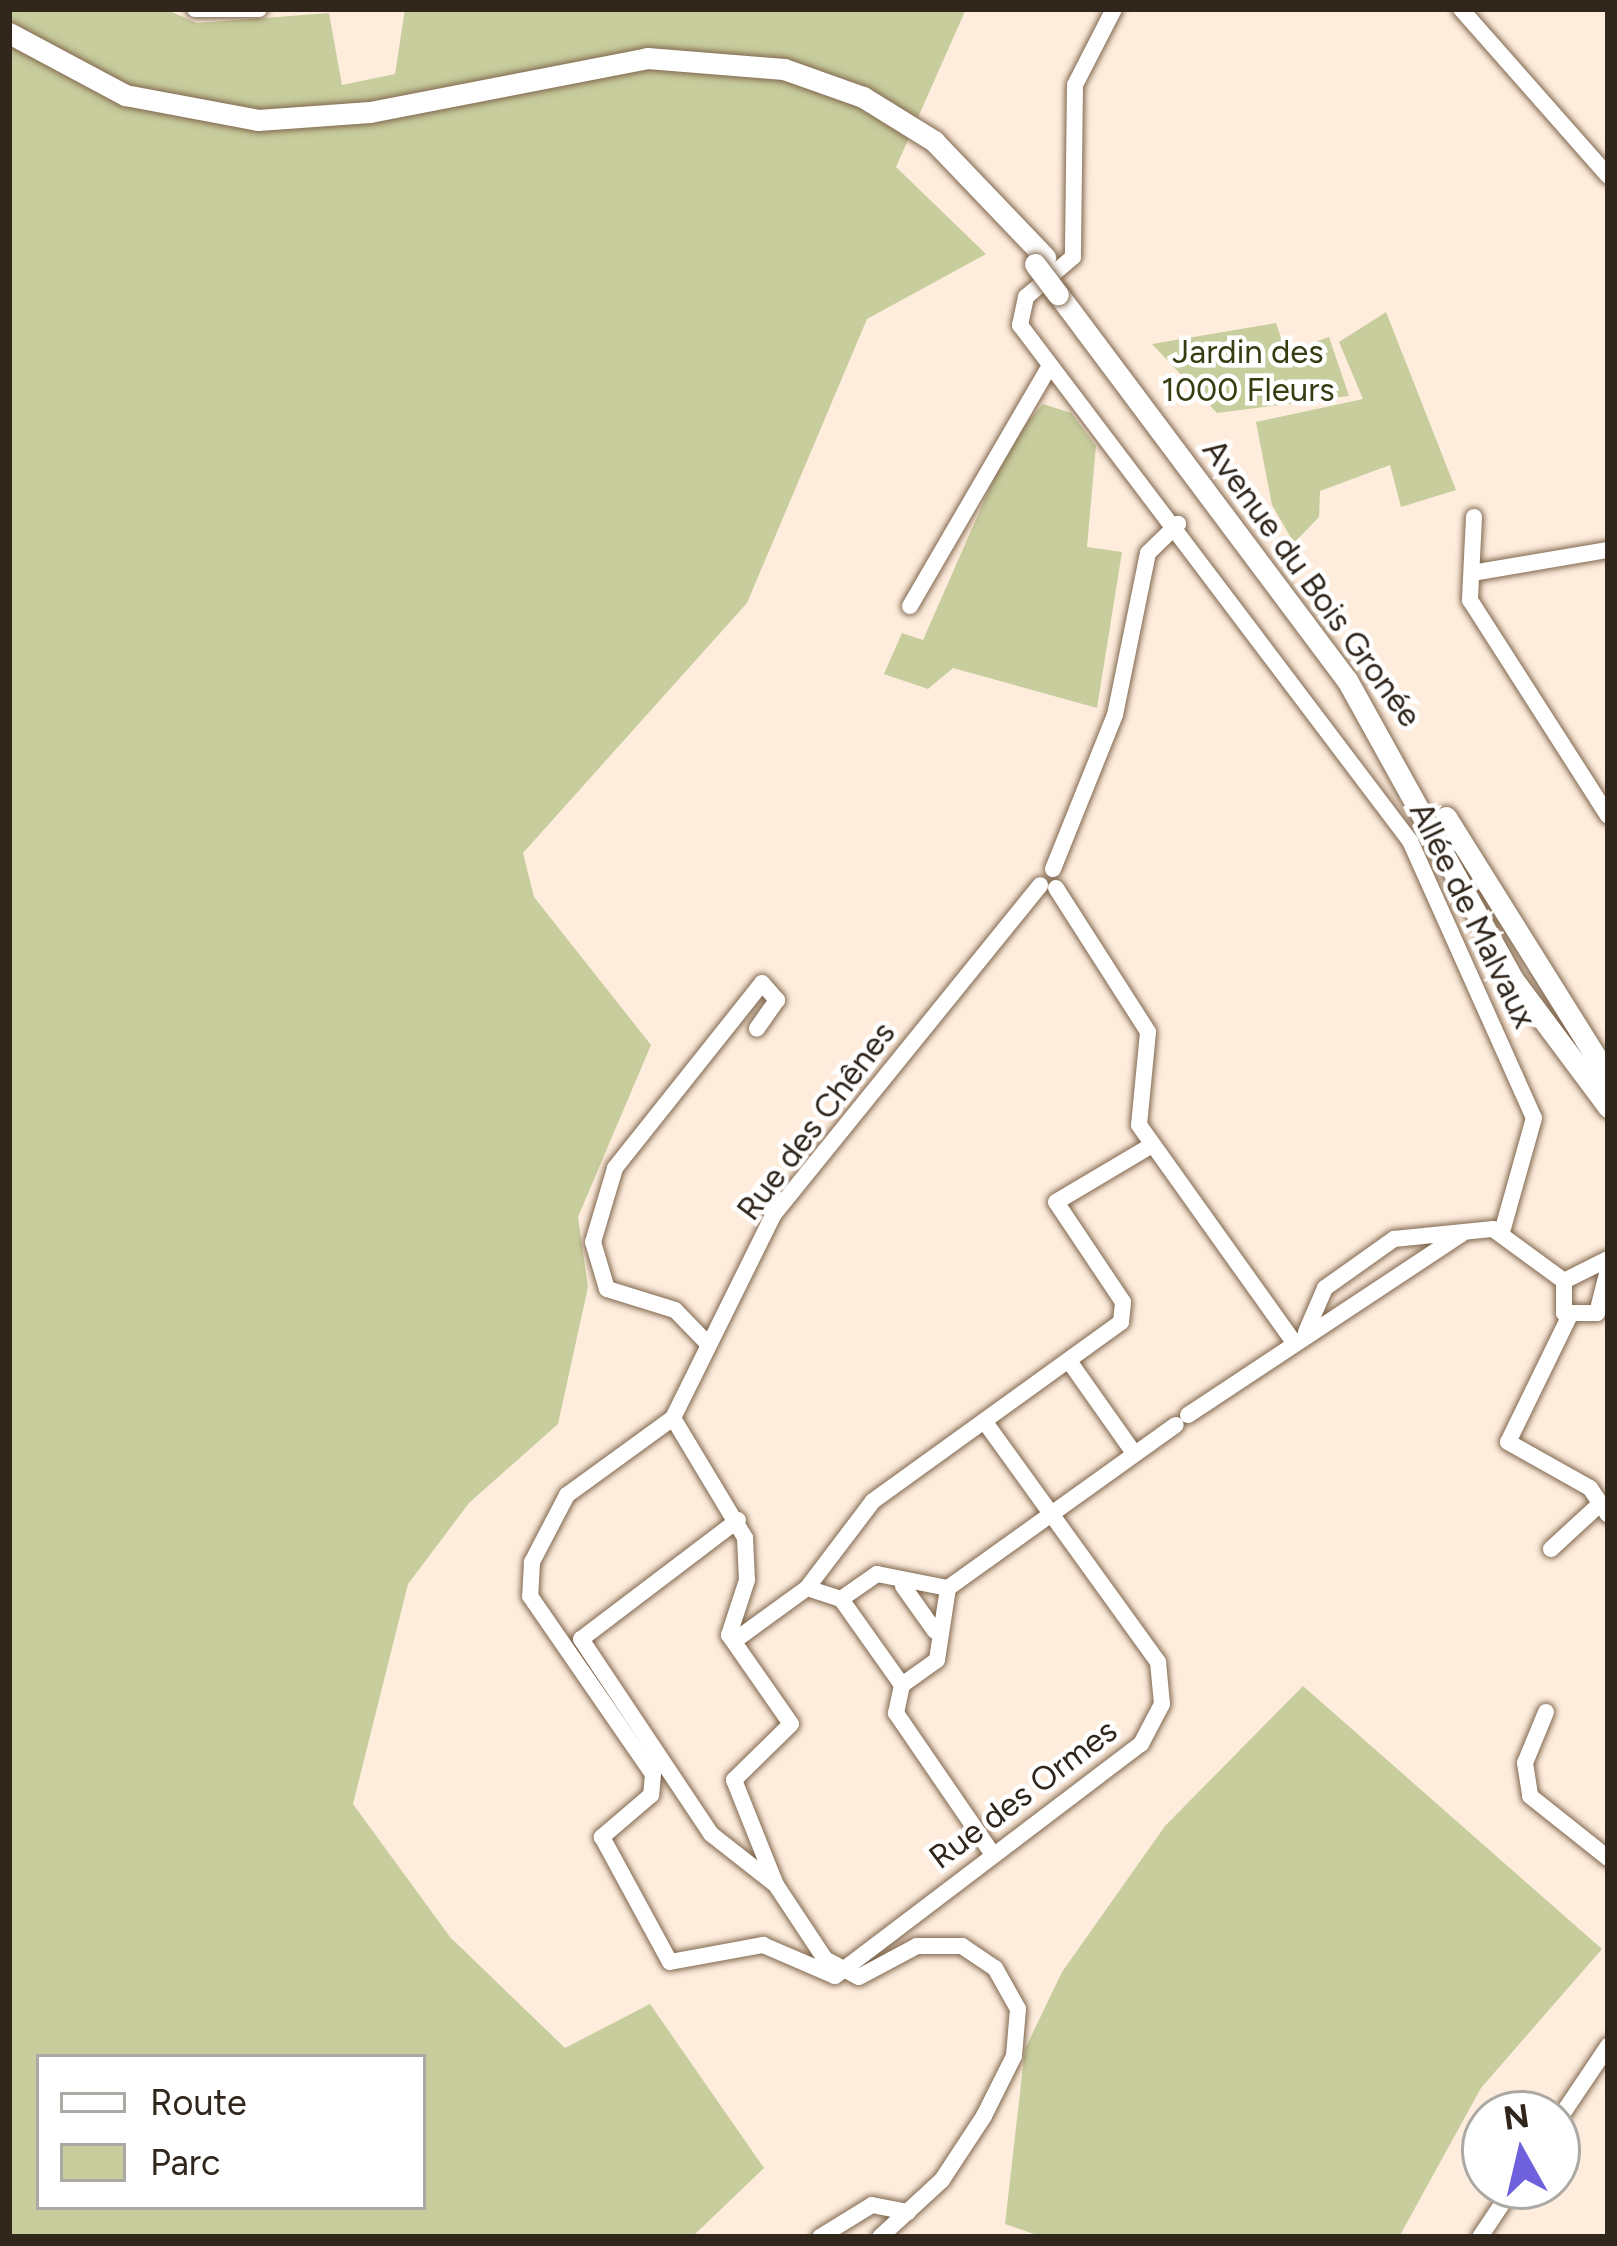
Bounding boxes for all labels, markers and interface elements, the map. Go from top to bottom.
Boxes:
park label: Jardin des 1000 Fleurs [1161,332,1335,410]
street label: Avenue du Bois Gronée [1194,431,1430,735]
street label: Allée de Malvaux [1401,796,1545,1034]
street label: Rue des Chênes [729,1014,903,1228]
street label: Rue des Ormes [921,1711,1125,1877]
legend [36,2054,426,2210]
text: Route [150,2081,247,2124]
north arrow [1461,2090,1581,2210]
text: N [1501,2096,1532,2138]
text: Parc [150,2141,221,2184]

